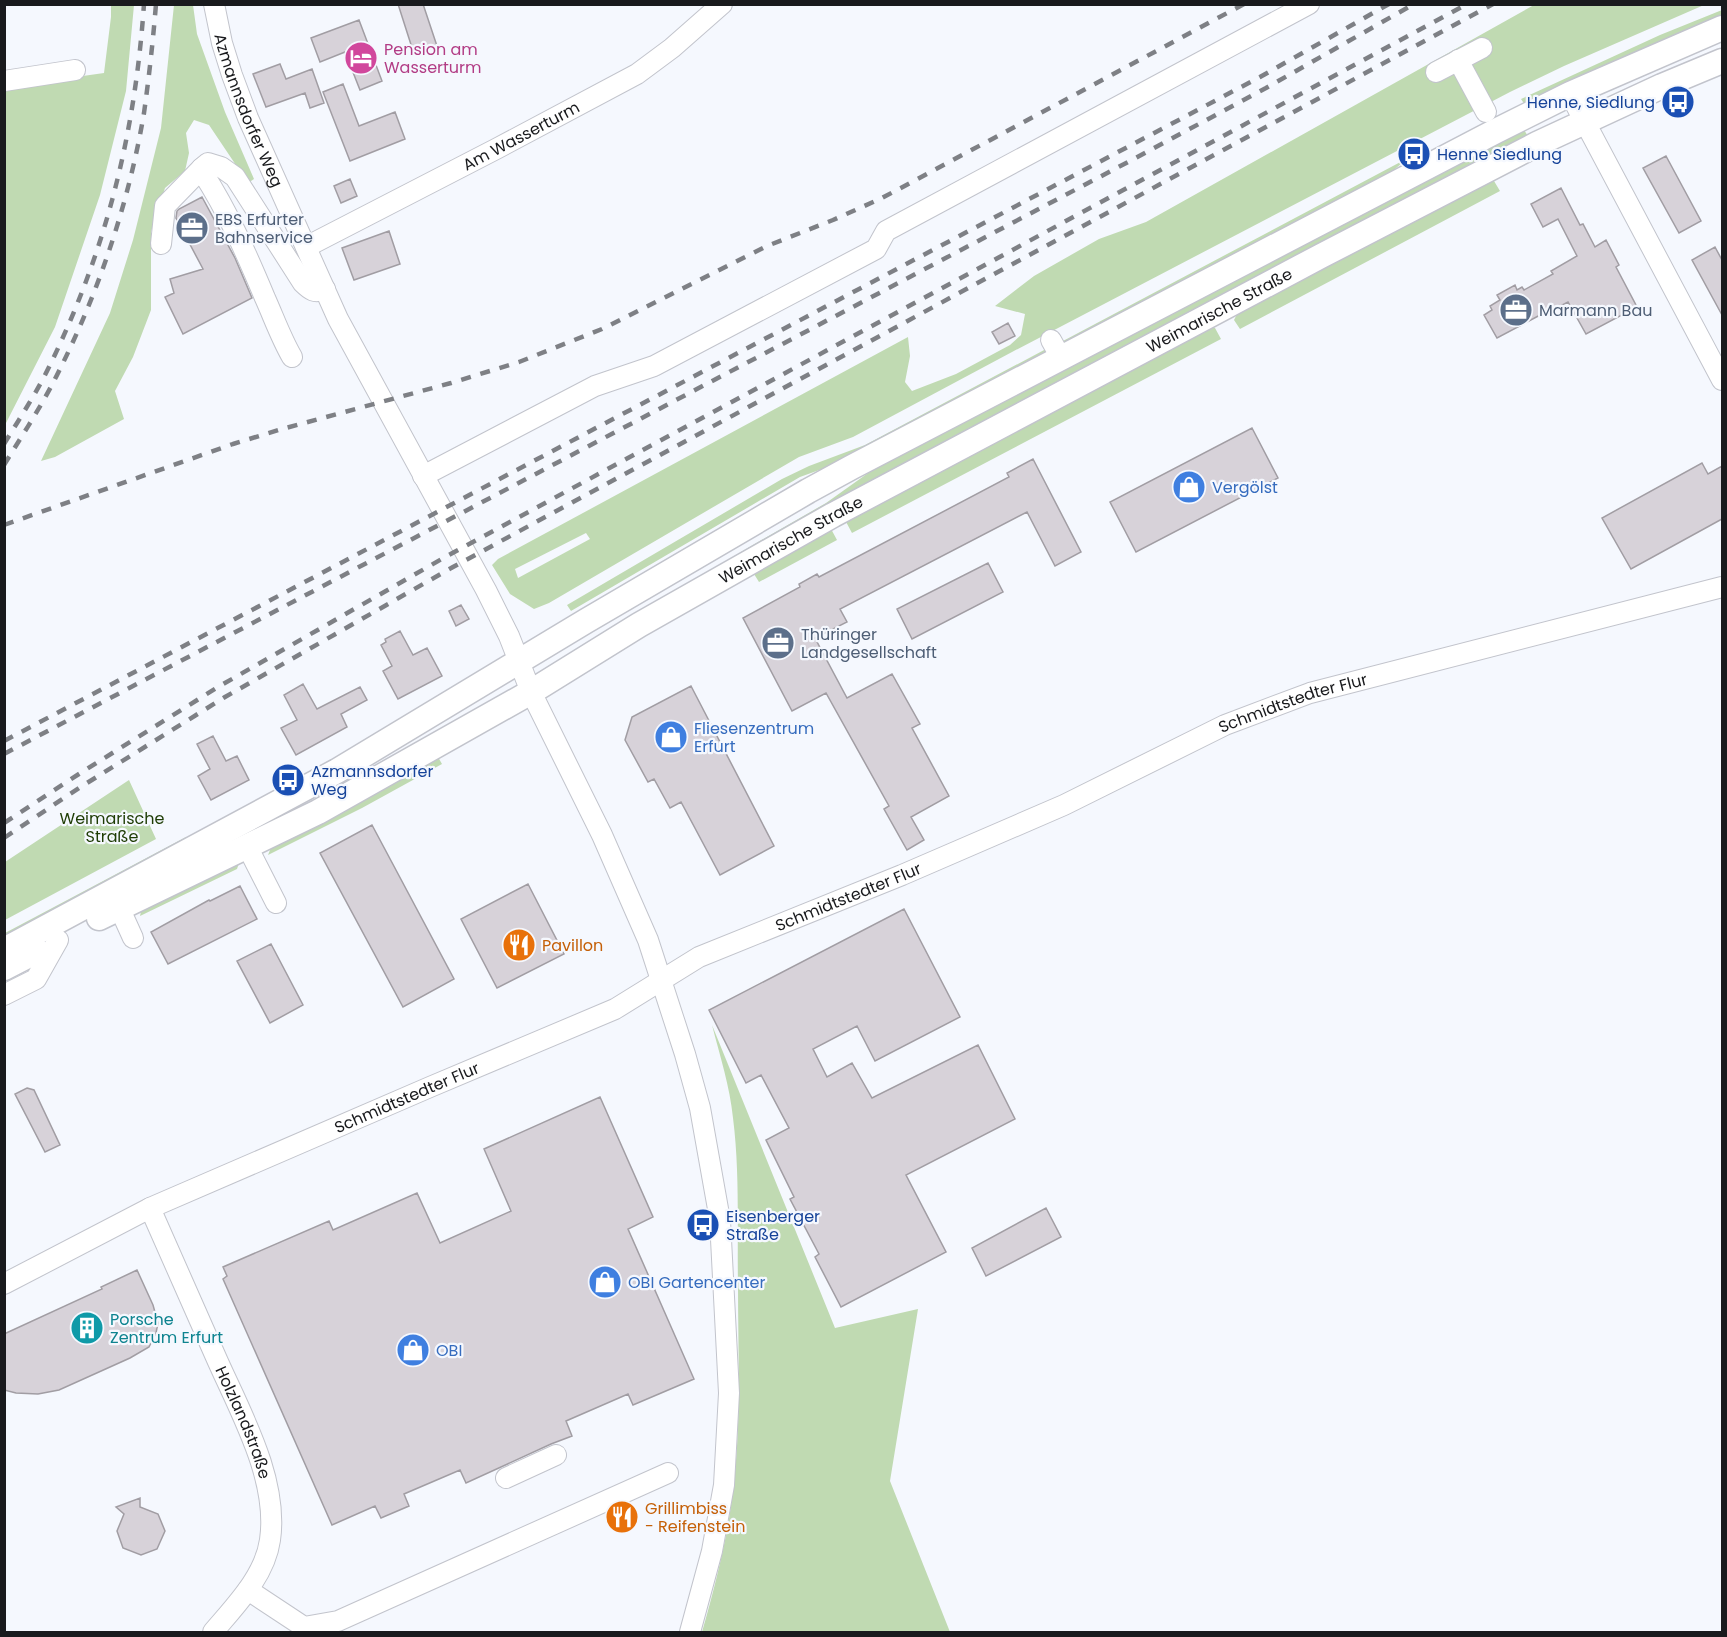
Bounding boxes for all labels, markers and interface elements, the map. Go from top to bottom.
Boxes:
street label: Azmannsdorfer Weg [208,32,288,191]
place label: Pension am Wasserturm [384,38,482,79]
hotel icon: Pension am Wasserturm [343,40,379,76]
bus stop icon: Henne, Siedlung [1660,84,1696,120]
place label: Henne, Siedlung [1527,91,1655,114]
street label: Am Wasserturm [459,96,584,176]
bus stop icon: Henne Siedlung [1396,136,1432,172]
place label: Henne Siedlung [1437,143,1562,166]
place label: EBS Erfurter Bahnservice [215,208,313,249]
office icon: EBS Erfurter Bahnservice [174,210,210,246]
street label: Weimarische Straße [1142,262,1296,359]
office icon: Marmann Bau [1498,292,1534,328]
place label: Marmann Bau [1539,299,1652,322]
shop icon: Vergölst [1171,469,1207,505]
place label: Vergölst [1212,476,1278,499]
street label: Weimarische Straße [715,490,867,590]
place label: Thüringer Landgesellschaft [801,623,937,664]
office icon: Thüringer Landgesellschaft [760,625,796,661]
street label: Schmidtstedter Flur [1215,668,1370,739]
place label: Fliesenzentrum Erfurt [694,717,814,758]
shop icon: Fliesenzentrum Erfurt [653,719,689,755]
place label: Azmannsdorfer Weg [311,760,433,801]
bus stop icon: Azmannsdorfer Weg [270,762,306,798]
park label: Weimarische Straße [60,807,165,848]
street label: Schmidtstedter Flur [772,857,925,937]
restaurant icon: Pavillon [501,927,537,963]
place label: Pavillon [542,934,603,957]
street label: Schmidtstedter Flur [331,1057,483,1139]
place label: Eisenberger Straße [726,1205,820,1246]
bus stop icon: Eisenberger Straße [685,1207,721,1243]
shop icon: OBI Gartencenter [587,1264,623,1300]
place label: OBI Gartencenter [628,1271,765,1294]
place label: Porsche Zentrum Erfurt [110,1308,223,1349]
building icon: Porsche Zentrum Erfurt [69,1310,105,1346]
shop icon: OBI [395,1332,431,1368]
place label: OBI [436,1339,462,1362]
street label: Holzlandstraße [209,1362,276,1482]
place label: Grillimbiss - Reifenstein [645,1497,745,1538]
restaurant icon: Grillimbiss - Reifenstein [604,1499,640,1535]

